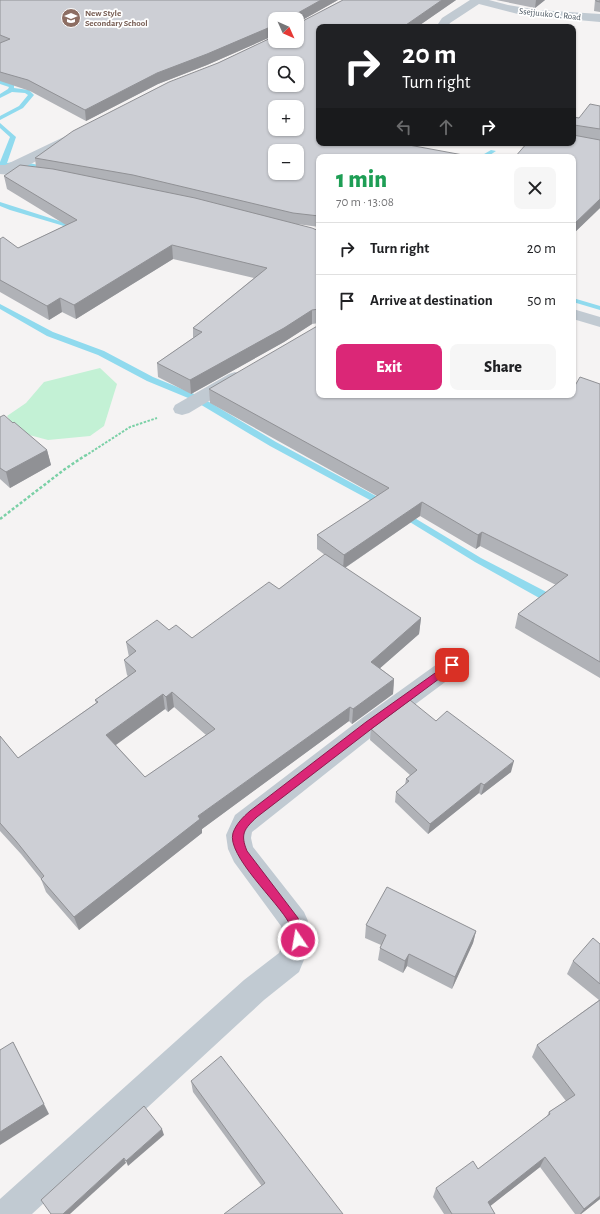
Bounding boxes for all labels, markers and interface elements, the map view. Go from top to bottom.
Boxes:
school or university icon: New Style Secondary School [60,7,82,29]
street label: Ssejjuuko G. Road [518,7,582,22]
place label: New Style Secondary School [85,9,148,28]
north arrow [268,12,304,48]
map controls [268,12,304,180]
icon: right [336,40,388,92]
text: 20 m [402,41,457,69]
button: search [268,56,304,92]
text: Turn right [402,74,471,92]
button: + [268,100,304,136]
icon: left [393,116,415,138]
icon: ahead [435,116,457,138]
icon: right [477,116,499,138]
button: − [268,144,304,180]
button: close [514,167,556,209]
text: 1 min [336,168,387,192]
text: 70 m · 13:08 [336,196,394,209]
icon: right [336,238,358,260]
text: Turn right [370,241,429,256]
text: 20 m [527,241,556,256]
icon: arrive [336,290,358,312]
text: Arrive at destination [370,293,493,308]
text: 50 m [527,293,556,308]
button: Exit [336,344,442,390]
button: Share [450,344,556,390]
pin [435,648,469,682]
icon: arrive [441,654,463,676]
position arrow [277,919,319,961]

